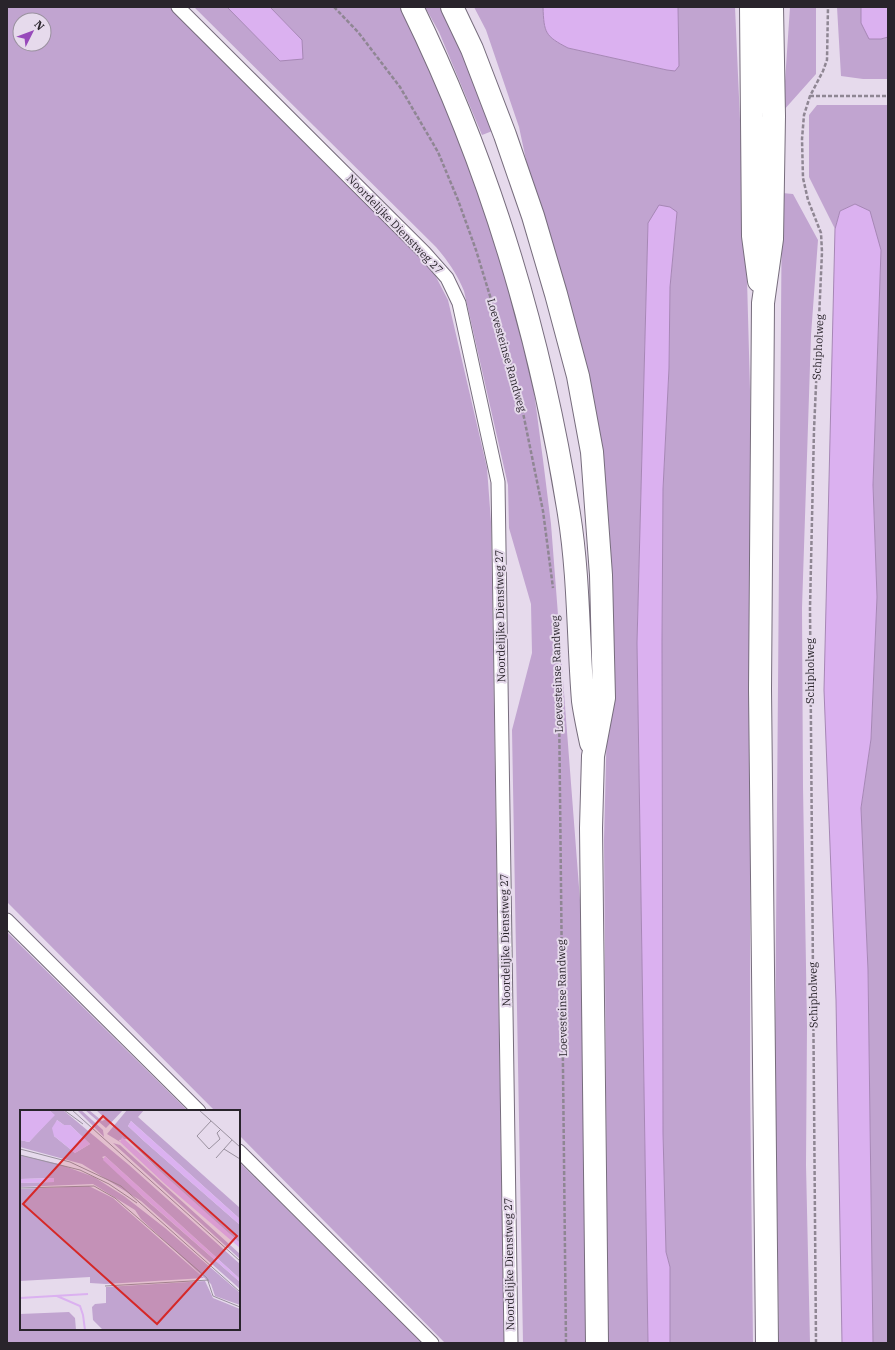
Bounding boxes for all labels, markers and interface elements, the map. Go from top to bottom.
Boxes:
north arrow [12,12,52,52]
text: N [31,17,48,33]
street label: Noordelijke Dienstweg 27 [344,171,446,277]
street label: Loevesteinse Randweg [484,297,530,413]
street label: Schipholweg [809,314,827,380]
street label: Noordelijke Dienstweg 27 [492,550,508,682]
street label: Loevesteinse Randweg [548,615,566,733]
street label: Schipholweg [803,638,817,704]
street label: Noordelijke Dienstweg 27 [497,874,513,1006]
street label: Loevesteinse Randweg [554,939,570,1057]
street label: Schipholweg [805,962,821,1028]
inset map [20,1110,240,1330]
street label: Noordelijke Dienstweg 27 [501,1198,517,1330]

